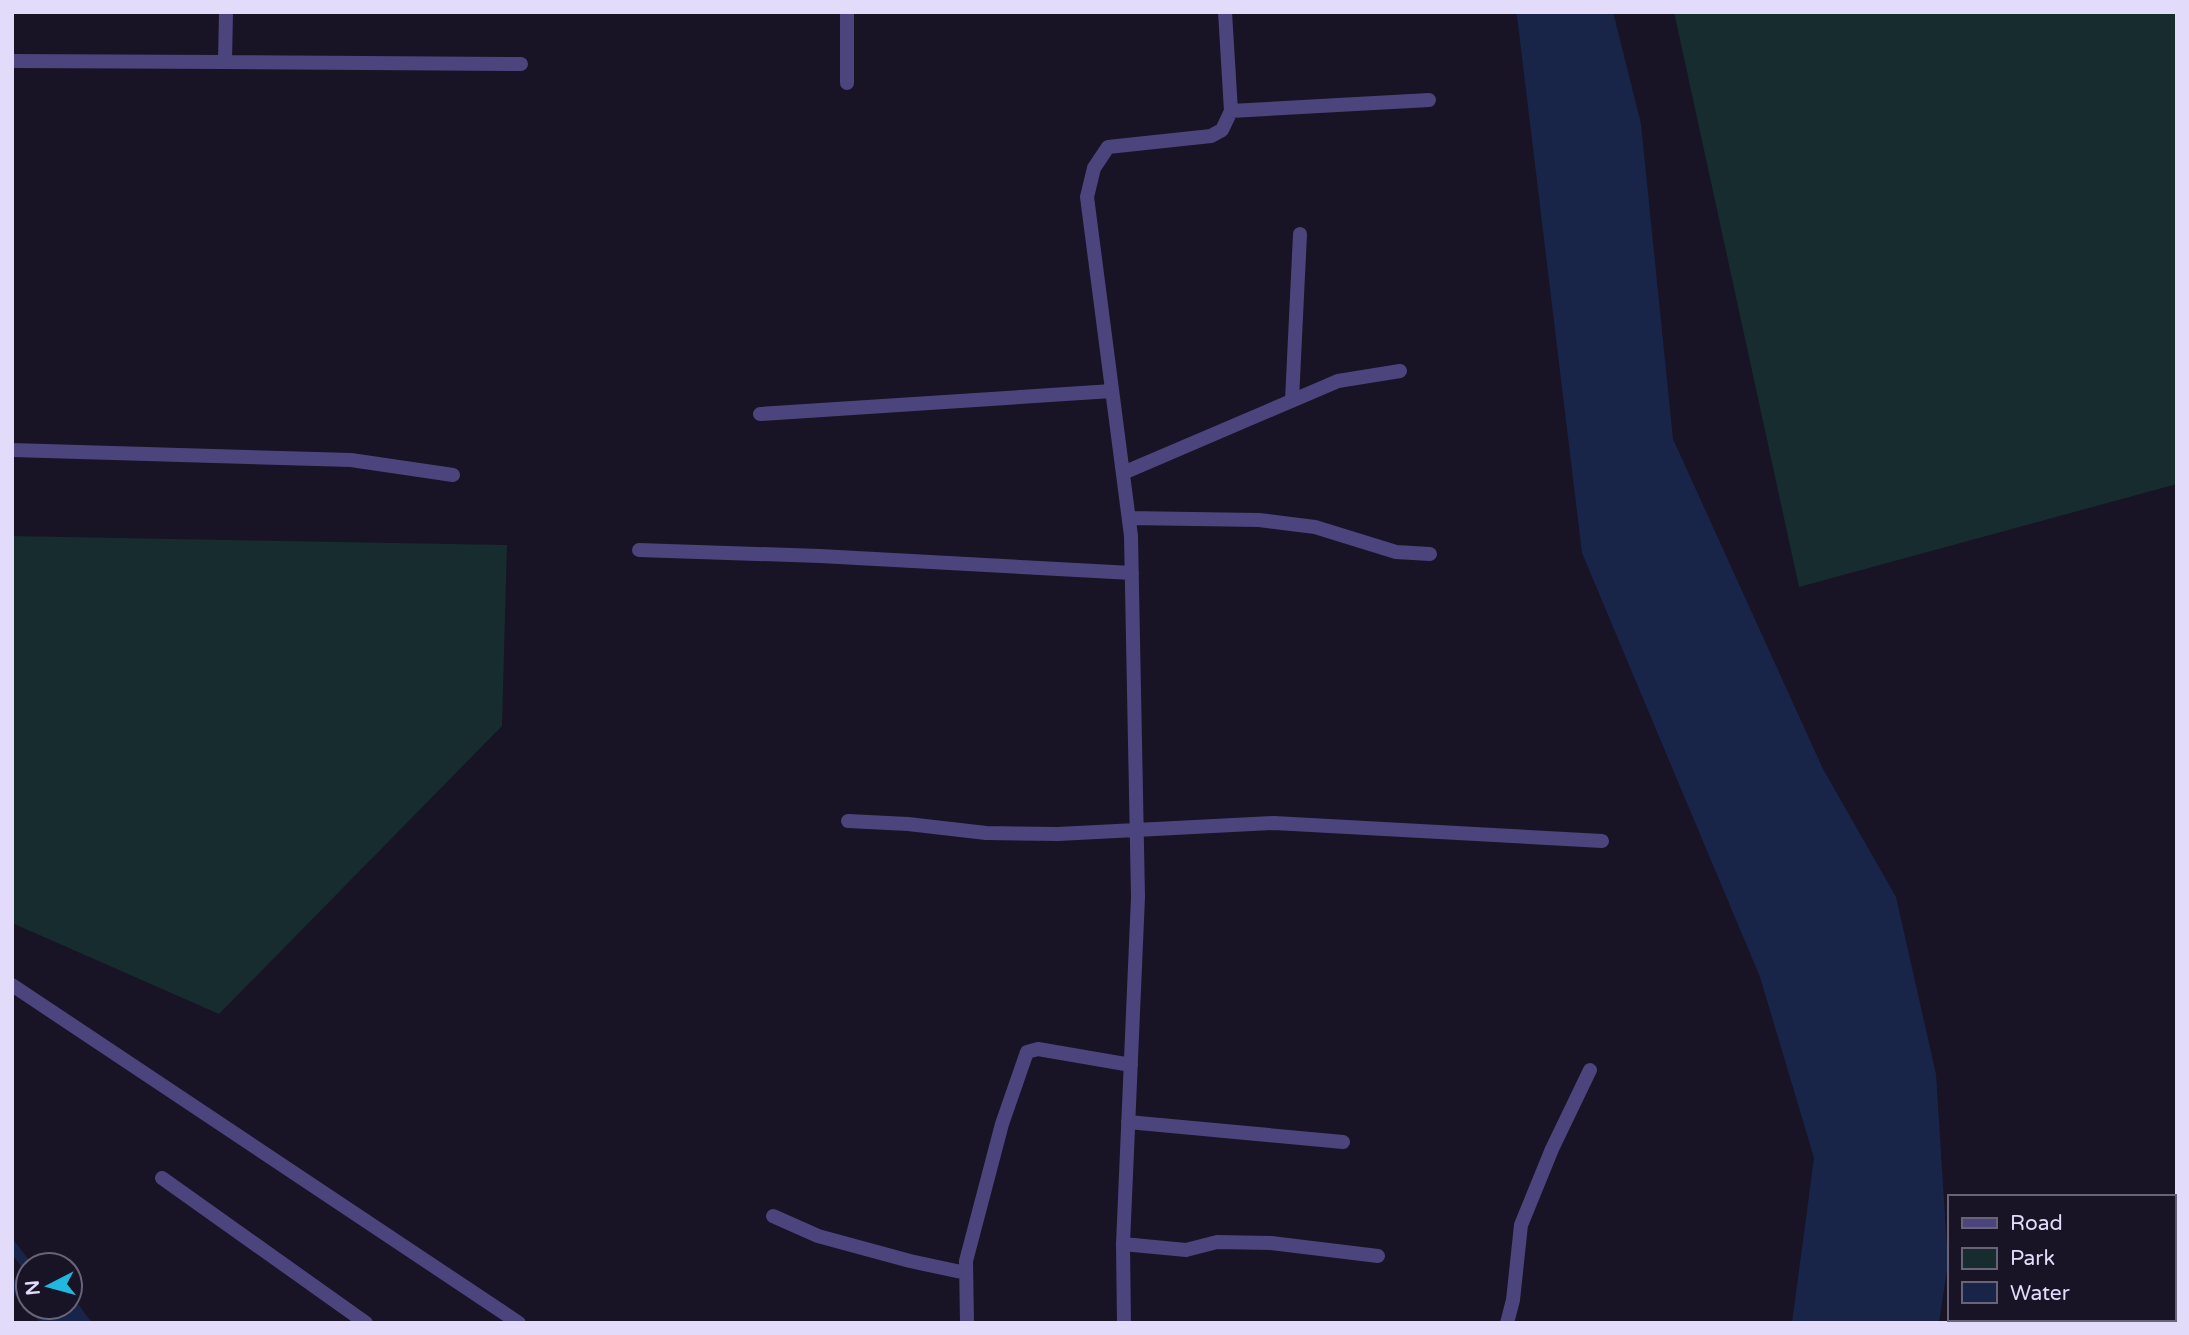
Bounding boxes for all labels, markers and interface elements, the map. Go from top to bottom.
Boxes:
legend [1948,1195,2175,1321]
text: Road [2010,1211,2063,1236]
text: Park [2010,1246,2055,1271]
north arrow [14,1251,84,1321]
text: N [21,1279,45,1296]
text: Water [2010,1281,2070,1306]

